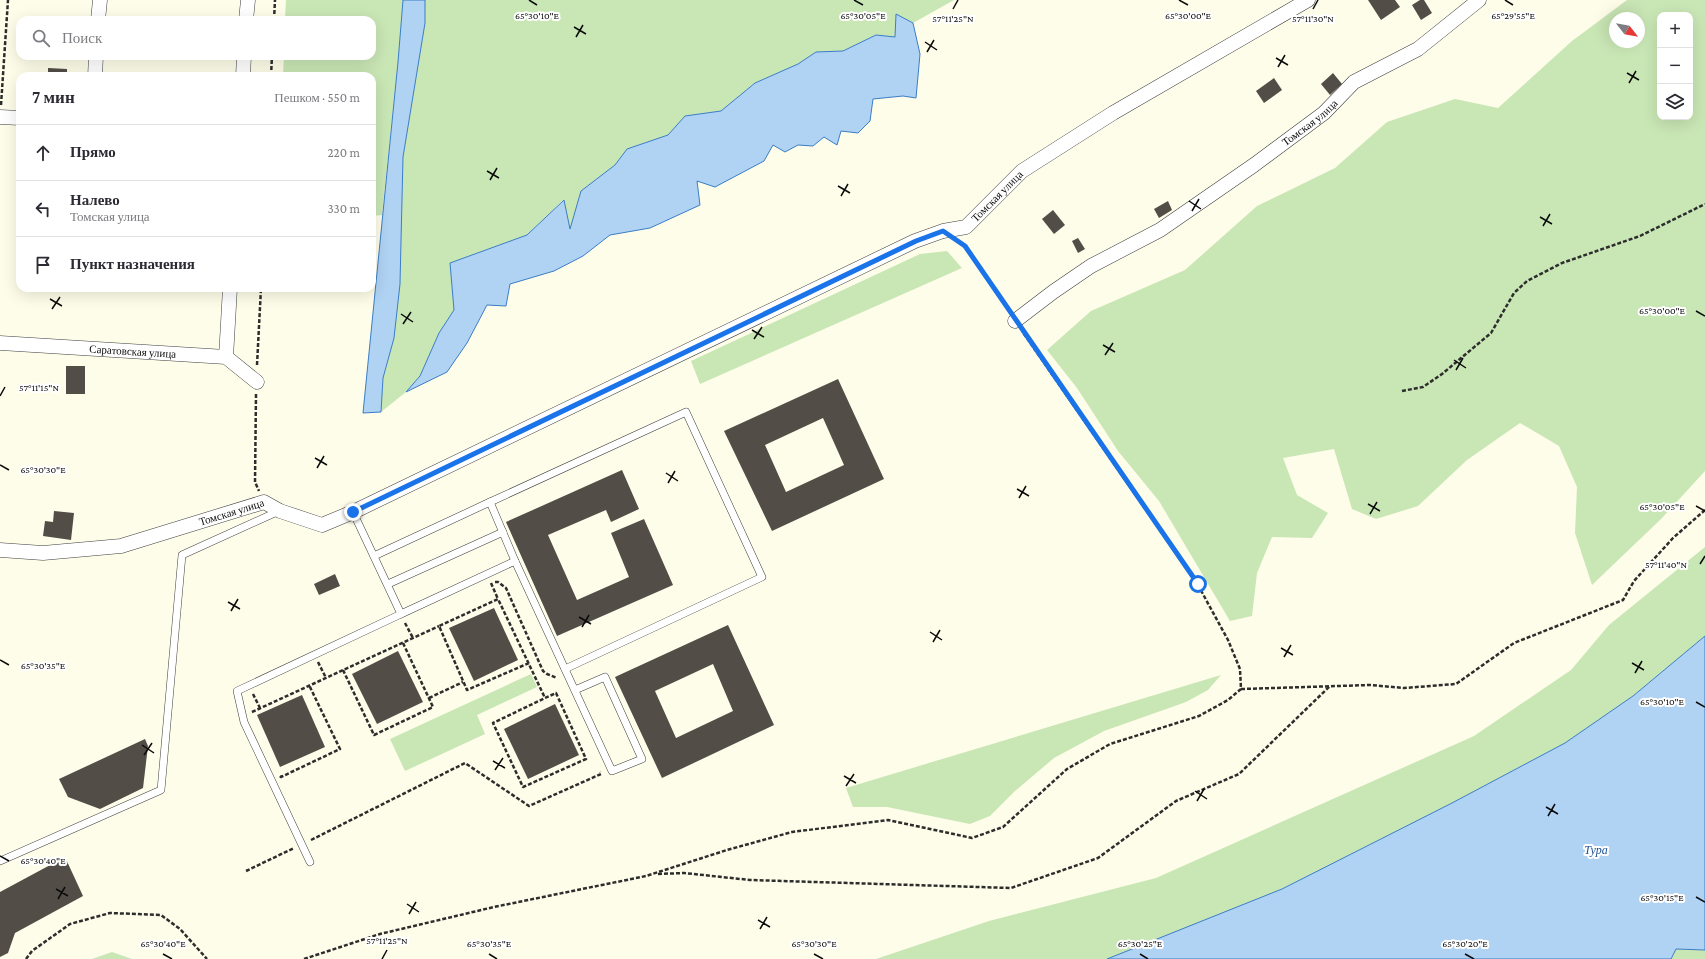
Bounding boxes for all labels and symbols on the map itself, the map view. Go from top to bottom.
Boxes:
text: 65°30'10"E [515,10,560,21]
text: 65°30'05"E [840,10,886,21]
text: 65°30'00"E [1165,10,1212,21]
text: 65°29'55"E [1491,10,1535,21]
north arrow [1609,12,1645,48]
text: 57°11'25"N [932,13,974,24]
text: 57°11'30"N [1292,13,1334,24]
street label: Томская улица [1280,97,1340,148]
street label: Томская улица [969,168,1025,224]
text: 65°30'00"E [1639,305,1686,316]
street label: Саратовская улица [89,343,177,360]
text: 57°11'15"N [19,382,59,393]
text: 65°30'30"E [20,464,66,475]
street label: Томская улица [197,496,266,528]
text: 65°30'05"E [1639,501,1685,512]
route end [344,503,362,521]
text: 57°11'40"N [1645,559,1687,570]
route start [1189,575,1207,593]
text: 65°30'35"E [21,660,66,671]
text: 65°30'10"E [1640,696,1685,707]
water label: Тура [1584,843,1608,857]
text: 65°30'40"E [20,855,66,866]
text: 65°30'15"E [1640,892,1684,903]
text: 57°11'25"N [366,935,408,946]
text: 65°30'40"E [140,938,186,949]
text: 65°30'35"E [467,938,512,949]
text: 65°30'30"E [791,938,837,949]
text: 65°30'25"E [1118,938,1163,949]
text: 65°30'20"E [1442,938,1488,949]

